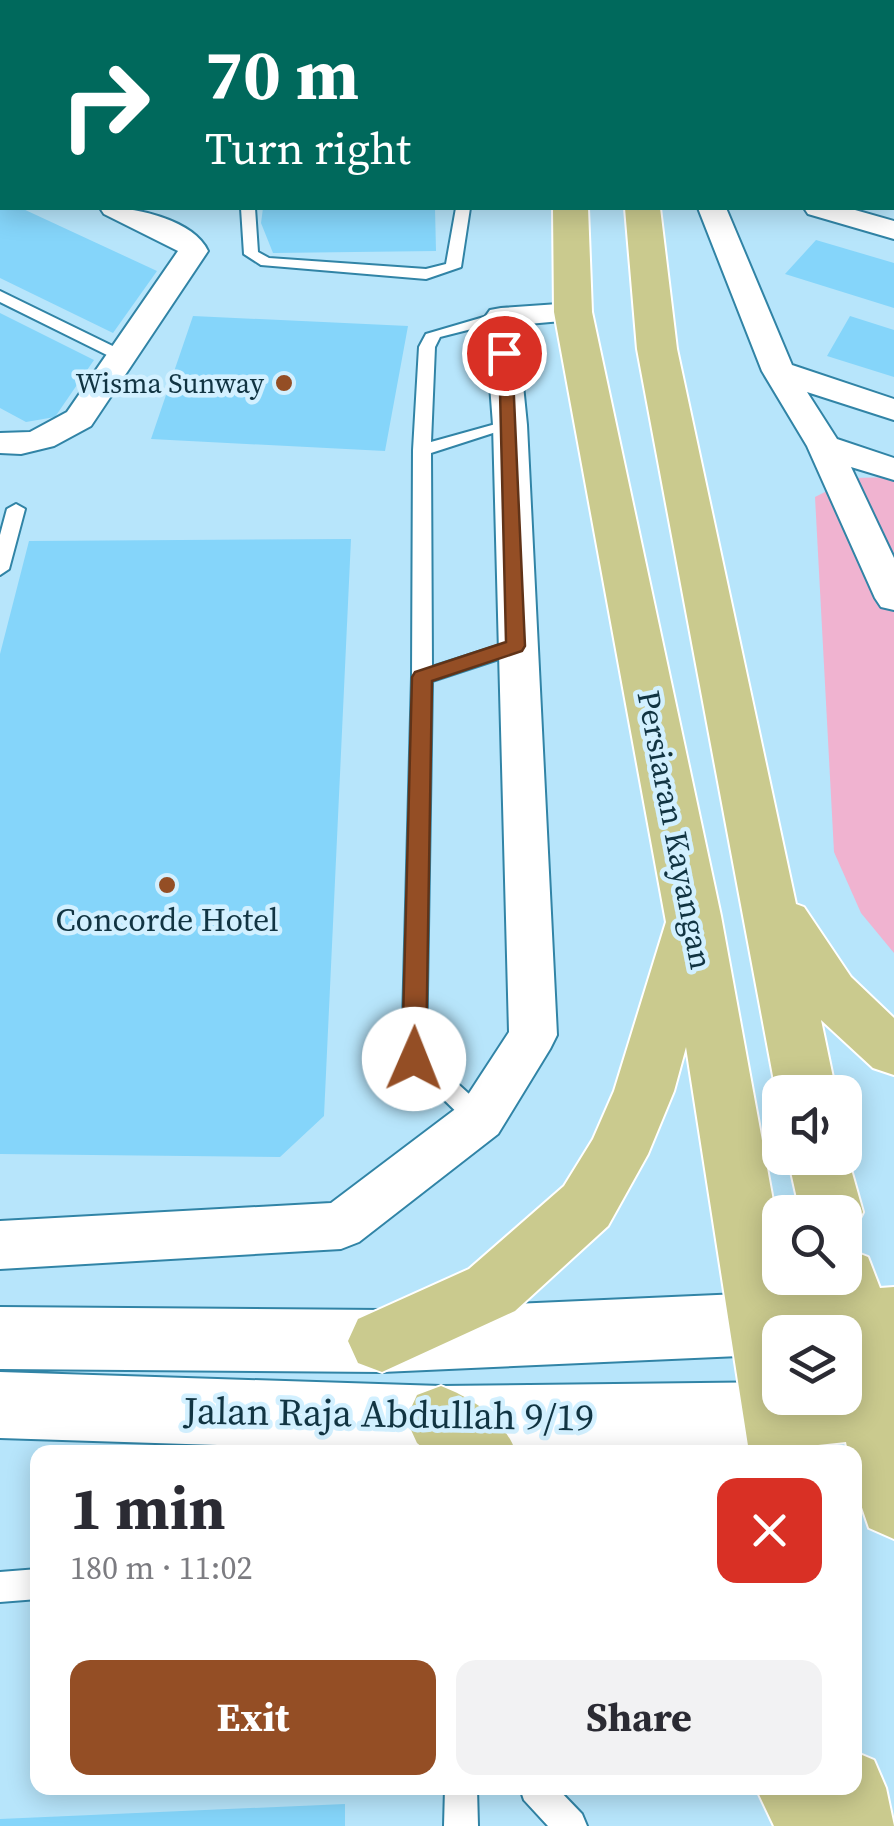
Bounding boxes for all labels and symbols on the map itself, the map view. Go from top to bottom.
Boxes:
pin [462,311,547,396]
place label: Wisma Sunway [75,364,265,402]
marker: Wisma Sunway [273,372,295,394]
street label: Persiaran Kayangan [626,687,724,973]
marker: Concorde Hotel [156,874,178,896]
place label: Concorde Hotel [55,898,279,942]
position arrow [362,1007,466,1111]
street label: Jalan Raja Abdullah 9/19 [182,1384,595,1444]

